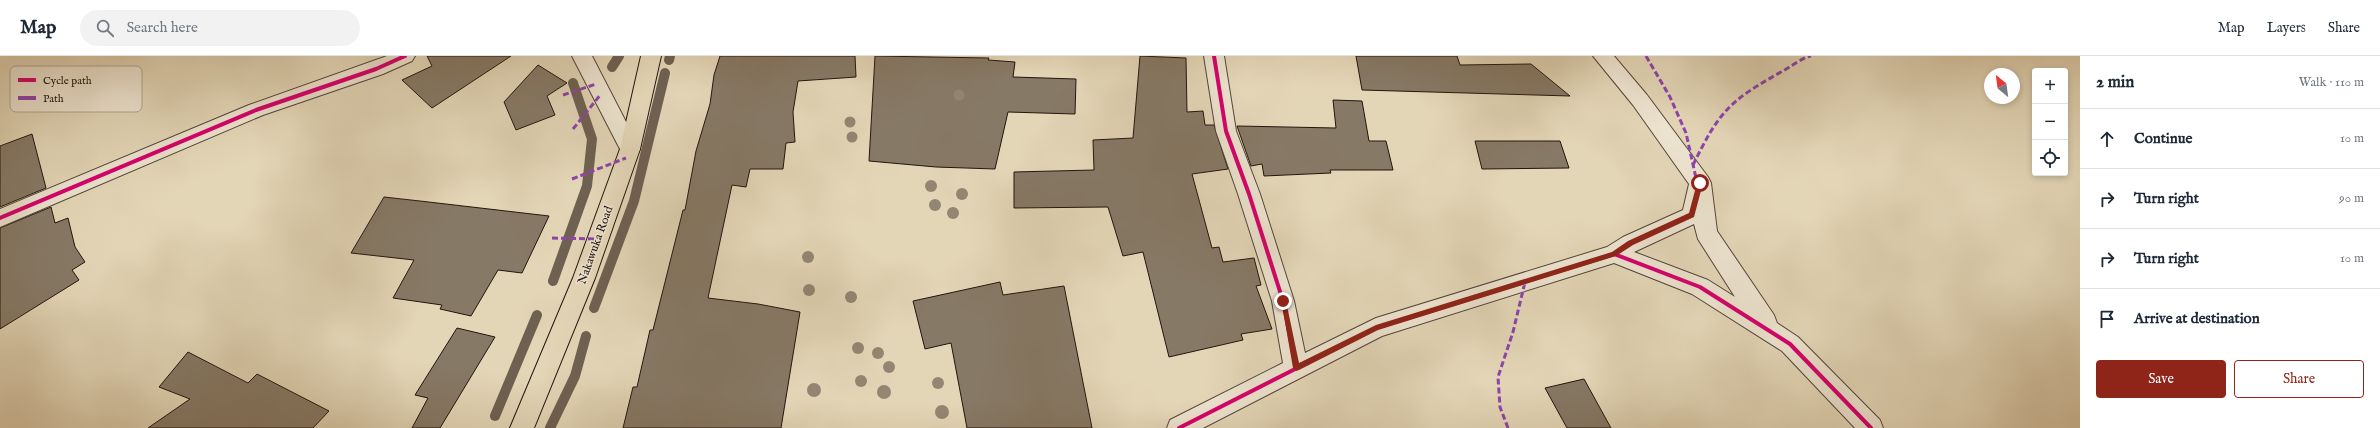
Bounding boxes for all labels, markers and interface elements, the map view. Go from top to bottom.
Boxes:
search box [80,10,360,46]
text: Map [20,16,56,40]
icon: search [94,17,116,39]
text: Search here [126,18,198,37]
text: Map [2218,19,2245,37]
text: Layers [2267,19,2306,37]
text: Share [2328,19,2360,37]
legend [10,66,142,112]
north arrow [1984,68,2020,104]
map controls [2032,68,2068,176]
button: + [2032,68,2068,104]
text: 2 min [2096,72,2134,93]
text: Cycle path [43,74,92,88]
text: Walk · 110 m [2299,74,2364,91]
text: Path [43,92,64,106]
button: − [2032,104,2068,140]
icon: ahead [2096,128,2118,150]
text: Continue [2134,129,2192,148]
text: 10 m [2340,130,2364,147]
button: locate [2032,140,2068,176]
route start [1691,174,1709,192]
icon: right [2096,188,2118,210]
text: Turn right [2134,189,2199,208]
text: 90 m [2339,190,2364,207]
street label: Nakawuka Road [574,203,617,286]
icon: right [2096,248,2118,270]
text: Turn right [2134,249,2199,268]
text: 10 m [2340,250,2364,267]
route end [1274,292,1292,310]
icon: arrive [2096,308,2118,330]
text: Arrive at destination [2134,309,2260,328]
button: Save [2096,360,2226,398]
button: Share [2234,360,2364,398]

